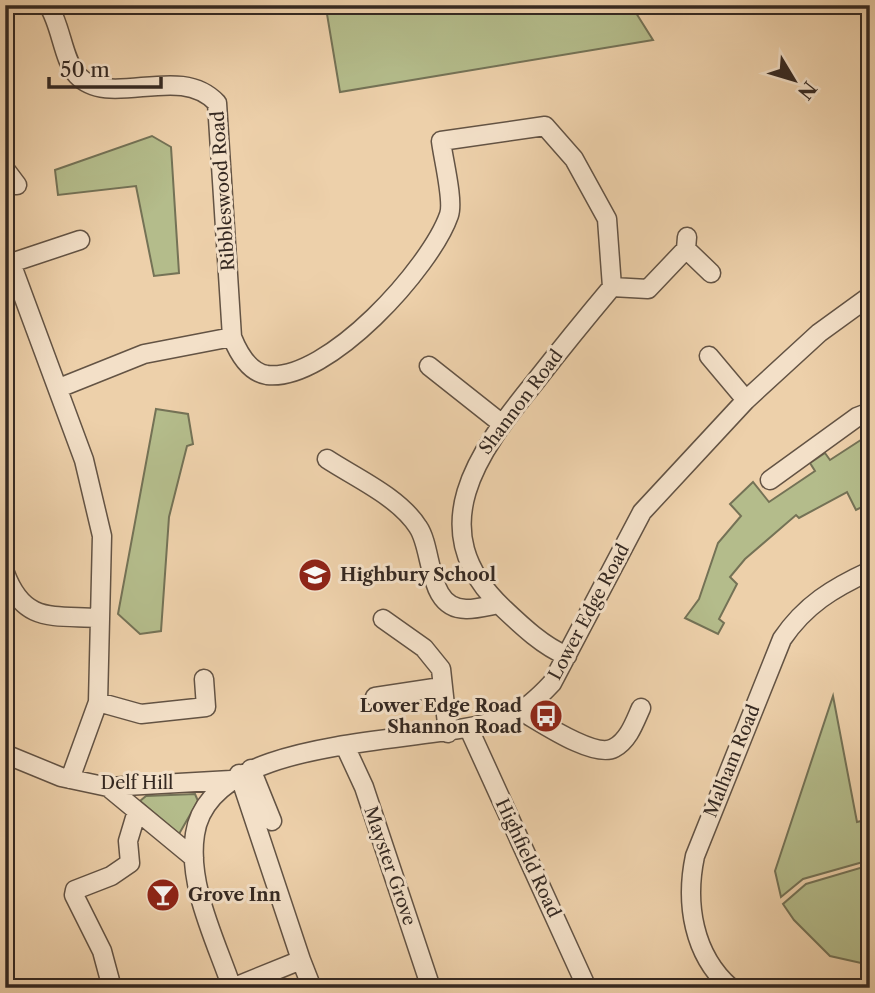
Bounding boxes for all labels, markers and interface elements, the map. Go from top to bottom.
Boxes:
scale bar [49,46,161,90]
north arrow [760,46,830,116]
text: 50 m [60,57,110,82]
text: N [793,77,821,104]
street label: Ribbleswood Road [206,110,240,272]
street label: Shannon Road [474,345,568,459]
street label: Lower Edge Road [544,540,634,684]
school or university icon: Highbury School [296,556,334,594]
place label: Highbury School [340,564,496,586]
place label: Lower Edge Road Shannon Road [360,695,522,738]
bus stop icon: Lower Edge Road Shannon Road [527,697,565,735]
street label: Malham Road [699,701,765,821]
street label: Delf Hill [101,772,173,794]
street label: Highfield Road [491,795,565,921]
street label: Mayster Grove [359,803,421,929]
bar icon: Grove Inn [144,876,182,914]
place label: Grove Inn [188,884,282,906]

